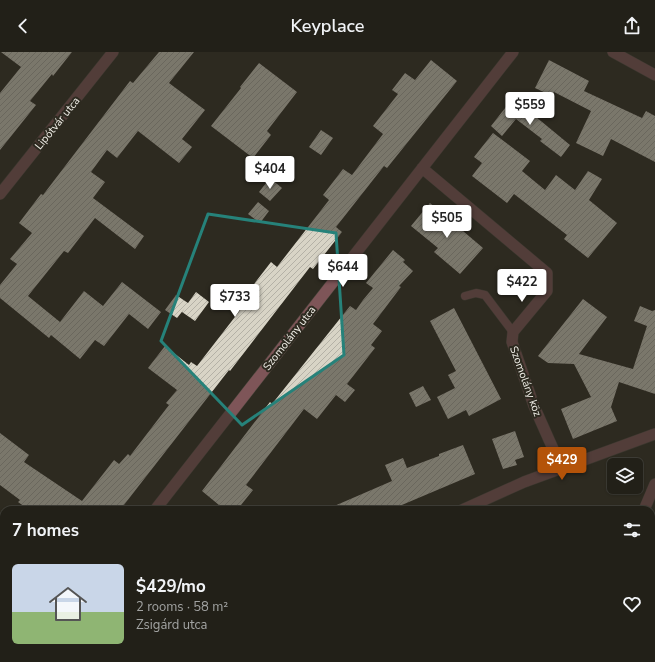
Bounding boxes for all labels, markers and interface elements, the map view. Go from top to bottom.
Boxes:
text: Keyplace [291,14,364,38]
icon: back [12,15,34,37]
icon: share [621,15,643,37]
pin: $559 [506,92,554,126]
street label: Lipótvár utca [31,94,83,153]
text: $559 [514,96,546,114]
pin: $404 [246,156,294,190]
text: $404 [254,160,286,178]
pin: $505 [423,205,471,239]
text: $505 [431,209,463,227]
pin: $644 [319,254,367,288]
text: $644 [327,258,359,276]
pin: $422 [498,269,546,303]
text: $422 [506,273,538,291]
pin: $733 [211,284,259,318]
text: $733 [219,288,251,306]
street label: Szomolány utca [259,303,319,374]
street label: Szomolány köz [506,344,545,418]
pin: $429 [538,447,586,481]
text: $429 [546,451,578,469]
map controls [607,458,643,494]
button: layers [607,458,643,494]
text: 7 homes [12,519,79,542]
icon: filters [621,519,643,541]
text: $429/mo [136,575,206,598]
icon: home [44,580,92,628]
icon: heart [621,593,643,615]
text: 2 rooms · 58 m² [136,598,228,616]
text: Zsigárd utca [136,616,207,634]

